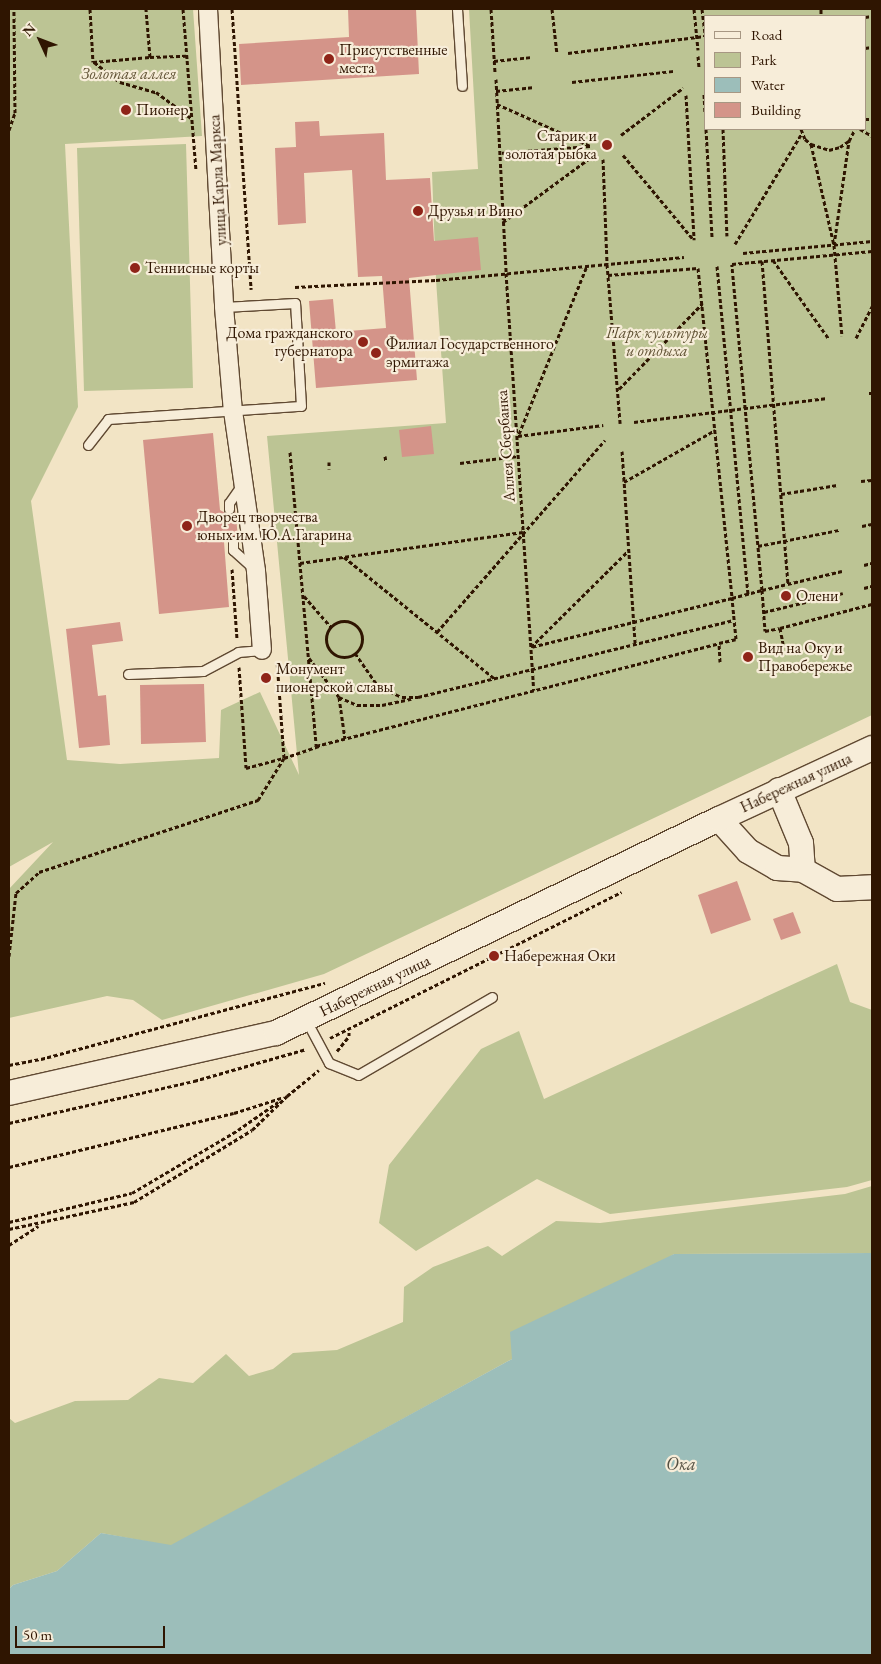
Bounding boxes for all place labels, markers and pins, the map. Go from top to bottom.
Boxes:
place label: Присутственные места [339,40,448,78]
marker: Присутственные места [323,53,335,65]
place label: Пионер [136,100,188,120]
marker: Пионер [120,104,132,116]
place label: Старик и золотая рыбка [505,126,597,164]
marker: Старик и золотая рыбка [601,139,613,151]
place label: Друзья и Вино [428,201,523,221]
marker: Друзья и Вино [412,205,424,217]
place label: Теннисные корты [145,258,259,278]
marker: Теннисные корты [129,262,141,274]
place label: Дома гражданского губернатора [226,323,353,361]
place label: Филиал Государственного эрмитажа [386,334,554,372]
marker: Дома гражданского губернатора [357,336,369,348]
marker: Филиал Государственного эрмитажа [370,347,382,359]
place label: Дворец творчества юных им. Ю.А.Гагарина [197,507,352,545]
marker: Дворец творчества юных им. Ю.А.Гагарина [181,520,193,532]
place label: Олени [796,586,839,606]
marker: Олени [780,590,792,602]
place label: Вид на Оку и Правобережье [758,638,852,676]
marker: Вид на Оку и Правобережье [742,651,754,663]
place label: Монумент пионерской славы [276,659,393,697]
marker: Монумент пионерской славы [260,672,272,684]
place label: Набережная Оки [504,946,616,966]
marker: Набережная Оки [488,950,500,962]

